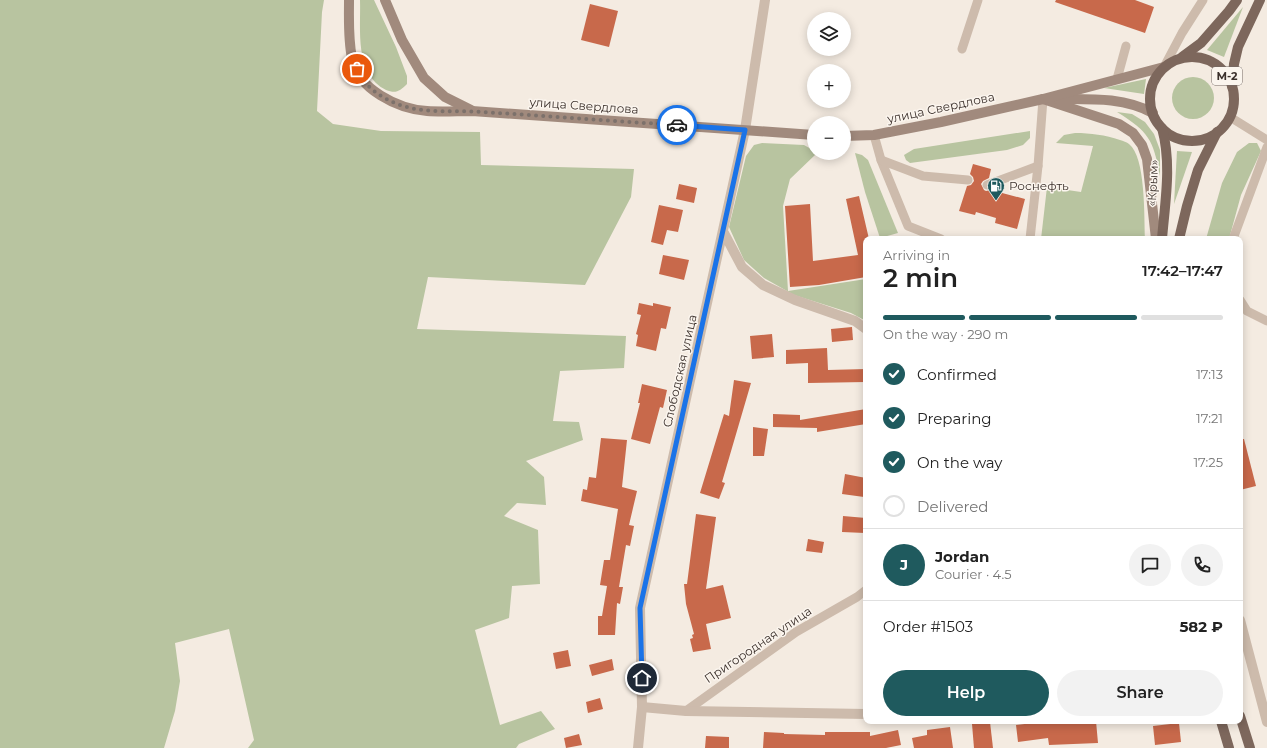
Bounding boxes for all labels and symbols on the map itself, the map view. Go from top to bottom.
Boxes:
pin [340,52,374,86]
road number: М-2 [1212,67,1242,85]
street label: улица Свердлова [885,89,996,126]
street label: улица Свердлова [528,94,639,117]
courier [657,105,697,145]
street label: «Крым» [1144,159,1161,207]
fuel station icon: Роснефть [986,176,1006,201]
place label: Роснефть [1009,178,1069,193]
street label: Слободская улица [659,313,700,429]
street label: Пригородная улица [701,603,814,686]
pin [625,661,659,695]

